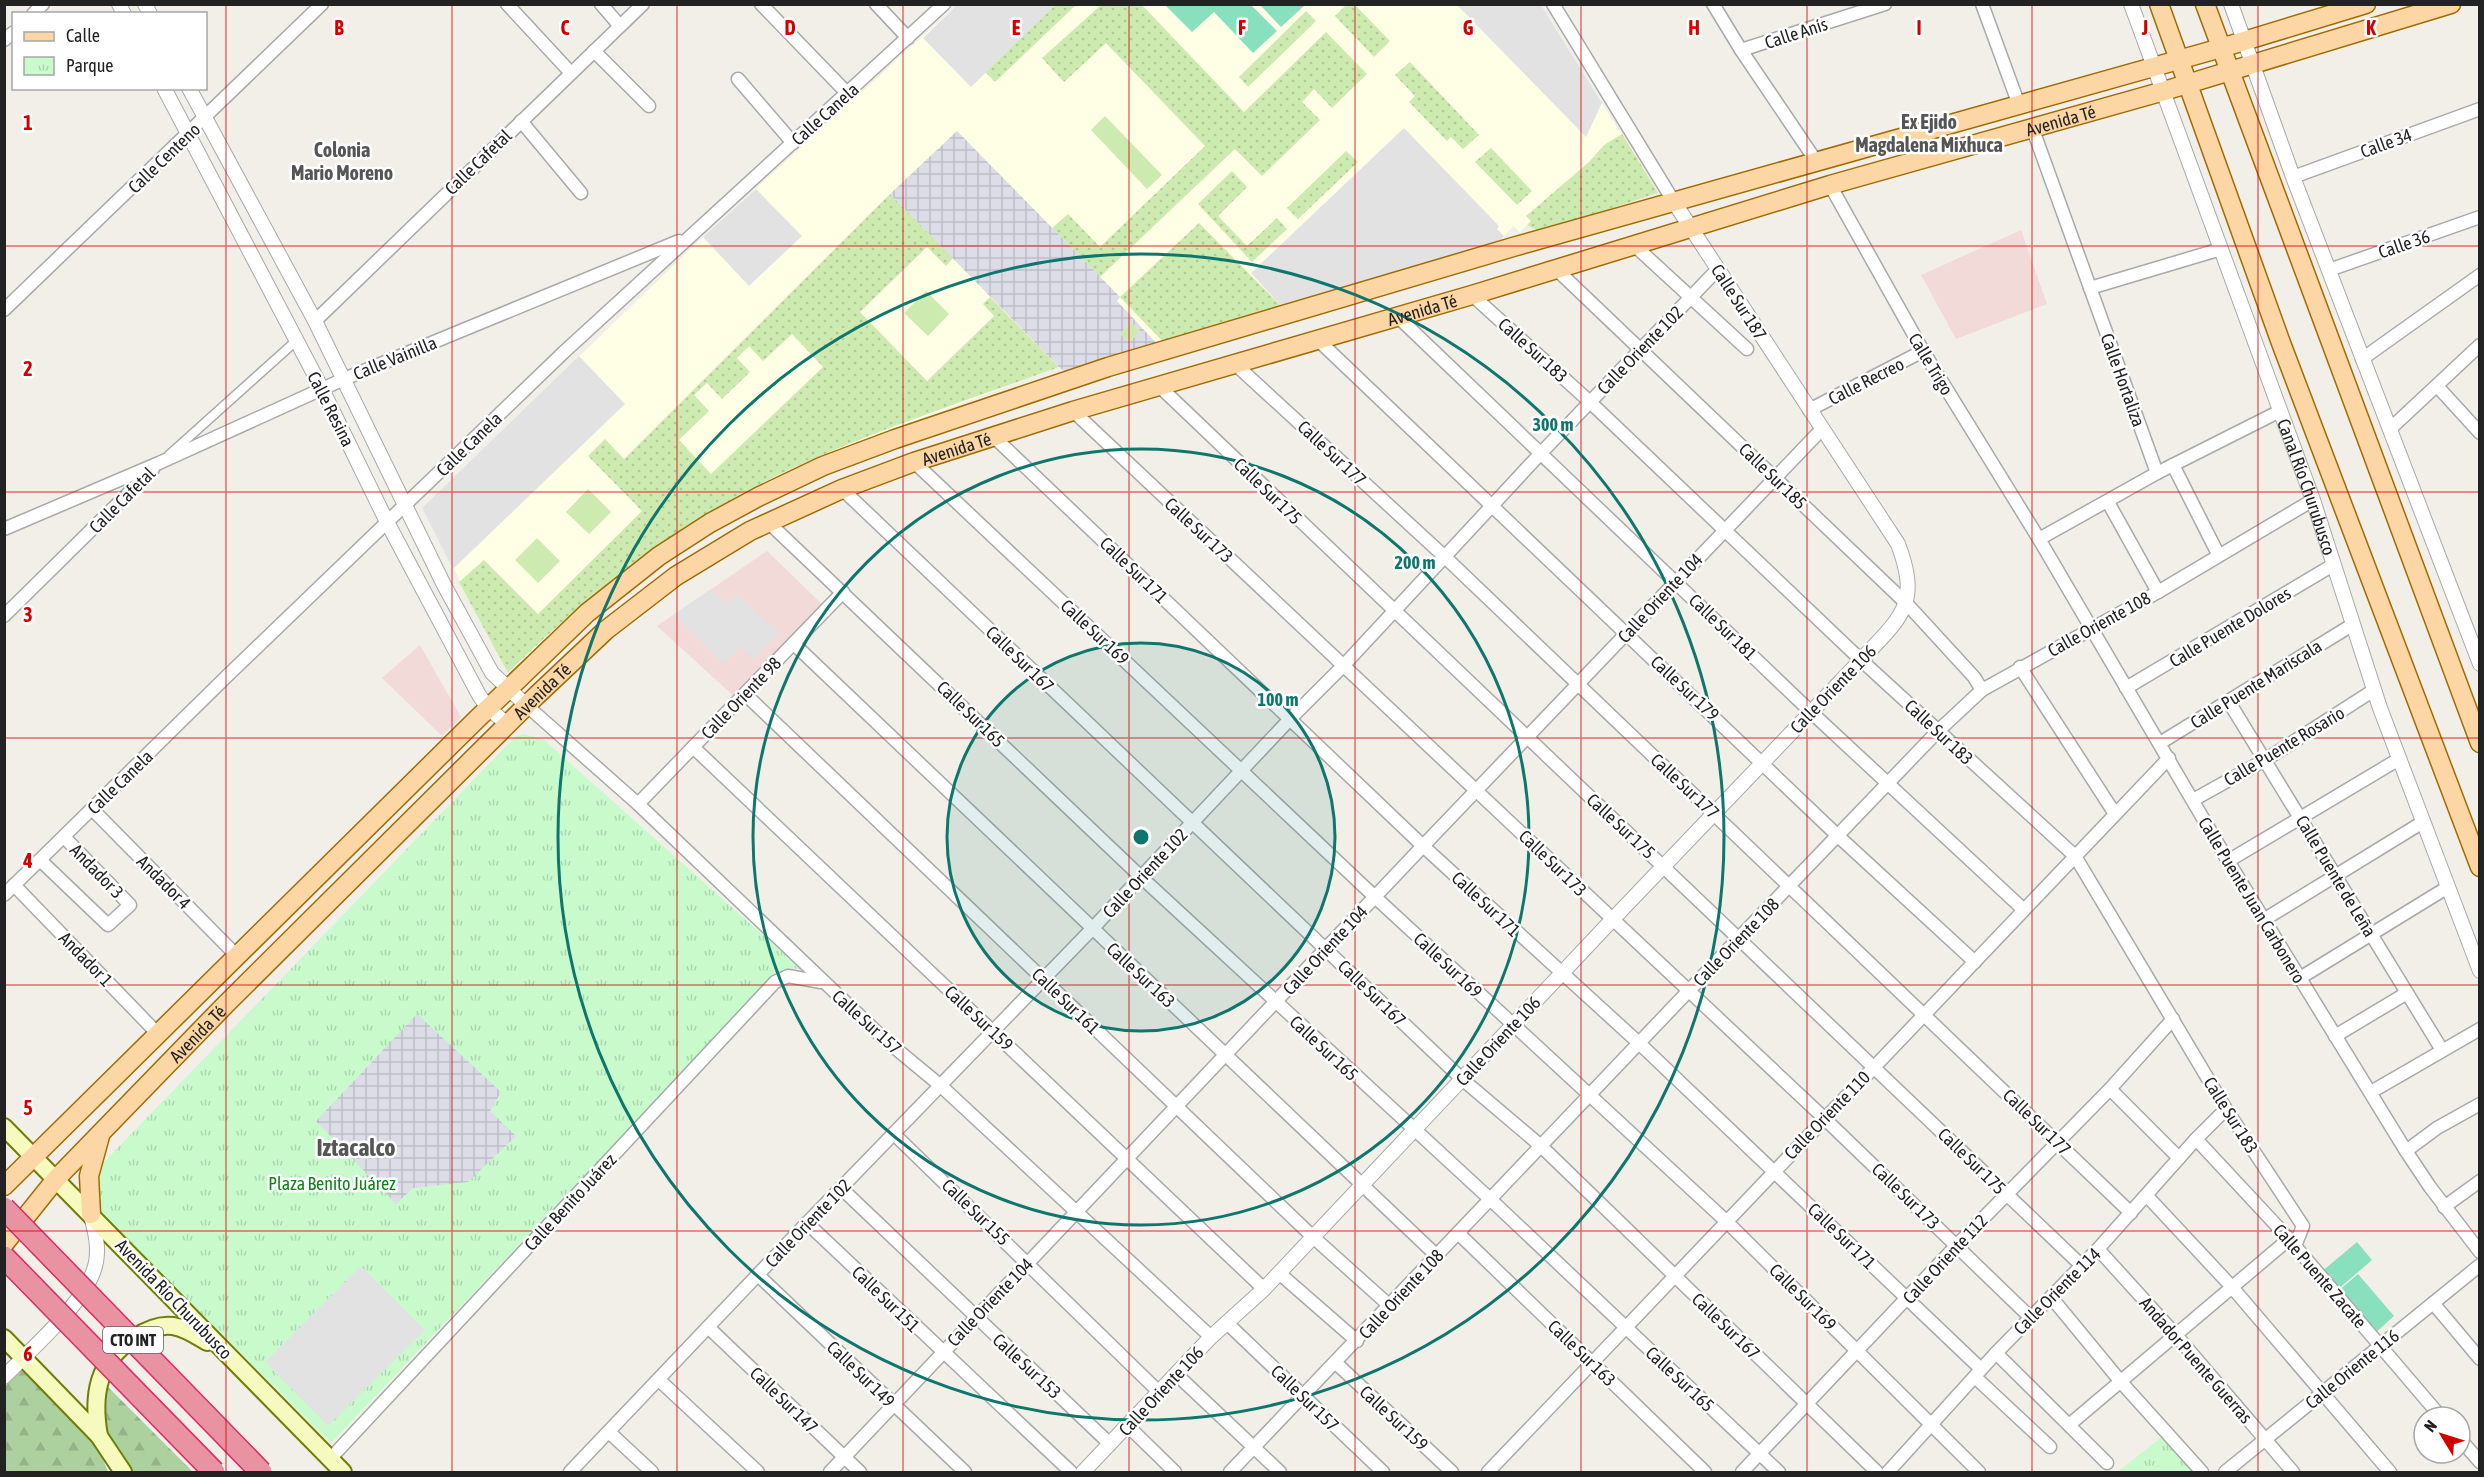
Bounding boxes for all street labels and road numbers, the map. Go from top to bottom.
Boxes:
street label: Calle Anís [1762,13,1830,53]
street label: Calle Canela [787,78,863,150]
street label: Avenida Té [2023,100,2098,140]
street label: Calle Centeno [124,119,204,197]
street label: Calle 34 [2357,124,2415,162]
street label: Calle Cafetal [440,125,516,199]
street label: Calle 36 [2375,225,2433,263]
street label: Calle Sur 187 [1707,260,1771,344]
street label: Avenida Té [1385,289,1459,330]
street label: Calle Oriente 102 [1593,302,1687,398]
street label: Calle Sur 183 [1494,313,1572,387]
street label: Calle Trigo [1904,329,1958,399]
street label: Calle Hortaliza [2096,330,2150,430]
street label: Calle Vainilla [350,332,440,384]
street label: Calle Recreo [1825,353,1907,409]
street label: Calle Resina [303,368,359,450]
street label: Calle Canela [432,408,506,480]
street label: Calle Sur 177 [1293,416,1371,490]
street label: Canal Río Churubusco [2274,416,2341,558]
street label: Avenida Té [919,427,994,469]
street label: Calle Sur 185 [1735,439,1811,513]
street label: Calle Sur 175 [1230,454,1306,528]
street label: Calle Cafetal [85,463,159,537]
street label: Calle Sur 173 [1160,493,1238,567]
street label: Calle Sur 171 [1096,533,1172,607]
street label: Calle Oriente 104 [1613,549,1707,647]
street label: Calle Puente Dolores [2165,582,2295,672]
street label: Calle Oriente 108 [2044,587,2154,661]
street label: Calle Sur 181 [1685,590,1761,664]
street label: Calle Sur 169 [1056,595,1134,669]
street label: Calle Sur 167 [982,622,1058,696]
street label: Calle Puente Mariscala [2186,635,2326,733]
street label: Calle Oriente 106 [1786,641,1880,737]
street label: Calle Sur 179 [1646,651,1724,725]
street label: Calle Oriente 98 [697,653,785,743]
street label: Avenida Té [509,658,575,723]
street label: Calle Sur 165 [933,677,1009,751]
street label: Calle Sur 183 [1900,695,1978,769]
street label: Calle Puente Rosario [2220,702,2348,790]
street label: Calle Canela [83,746,157,818]
street label: Calle Sur 177 [1646,749,1724,823]
street label: Calle Sur 175 [1582,789,1660,863]
street label: Calle Puente de Leña [2291,811,2381,941]
street label: Calle Puente Juan Carbonero [2194,813,2310,987]
street label: Calle Oriente 102 [1098,824,1192,922]
street label: Calle Sur 173 [1515,826,1591,900]
street label: Andador 3 [66,839,128,903]
street label: Andador 4 [133,851,195,913]
street label: Calle Sur 171 [1447,867,1525,941]
street label: Calle Oriente 108 [1689,894,1783,990]
street label: Calle Oriente 104 [1278,901,1372,999]
street label: Andador 1 [55,927,117,991]
street label: Calle Sur 169 [1409,928,1487,1002]
street label: Calle Sur 163 [1102,938,1180,1012]
street label: Calle Sur 167 [1334,956,1410,1030]
street label: Calle Sur 161 [1028,964,1104,1038]
street label: Calle Sur 159 [940,981,1018,1055]
street label: Calle Sur 157 [828,985,906,1059]
street label: Calle Oriente 106 [1451,992,1545,1090]
street label: Avenida Té [165,1001,230,1067]
street label: Calle Sur 165 [1285,1011,1363,1085]
street label: Calle Oriente 110 [1780,1067,1874,1163]
street label: Calle Sur 183 [2199,1073,2263,1157]
street label: Calle Sur 177 [1999,1085,2075,1159]
street label: Calle Sur 175 [1934,1124,2010,1198]
street label: Calle Benito Juárez [520,1149,621,1255]
street label: Calle Sur 173 [1868,1159,1944,1233]
street label: Calle Oriente 102 [761,1175,855,1271]
street label: Calle Sur 155 [938,1175,1014,1249]
street label: Calle Sur 171 [1804,1199,1880,1273]
street label: Calle Oriente 112 [1898,1210,1992,1308]
street label: Calle Puente Zacate [2269,1220,2371,1332]
street label: Avenida Río Churubusco [111,1235,237,1363]
street label: Calle Oriente 114 [2009,1243,2105,1339]
street label: Calle Oriente 108 [1354,1245,1448,1343]
street label: Calle Oriente 104 [943,1254,1037,1350]
street label: Calle Sur 169 [1765,1259,1841,1335]
street label: Calle Sur 151 [848,1262,924,1336]
street label: Calle Sur 167 [1688,1289,1764,1363]
street label: Andador Puente Guerras [2135,1292,2257,1428]
street label: Calle Sur 163 [1544,1316,1620,1390]
street label: Calle Oriente 116 [2301,1325,2403,1413]
road number: CTO INT [103,1327,163,1353]
street label: Calle Sur 153 [988,1329,1066,1403]
street label: Calle Sur 149 [823,1337,899,1411]
street label: Calle Oriente 106 [1114,1342,1208,1440]
street label: Calle Sur 165 [1641,1342,1719,1416]
street label: Calle Sur 157 [1267,1361,1343,1435]
street label: Calle Sur 147 [746,1363,822,1437]
street label: Calle Sur 159 [1355,1381,1433,1455]

